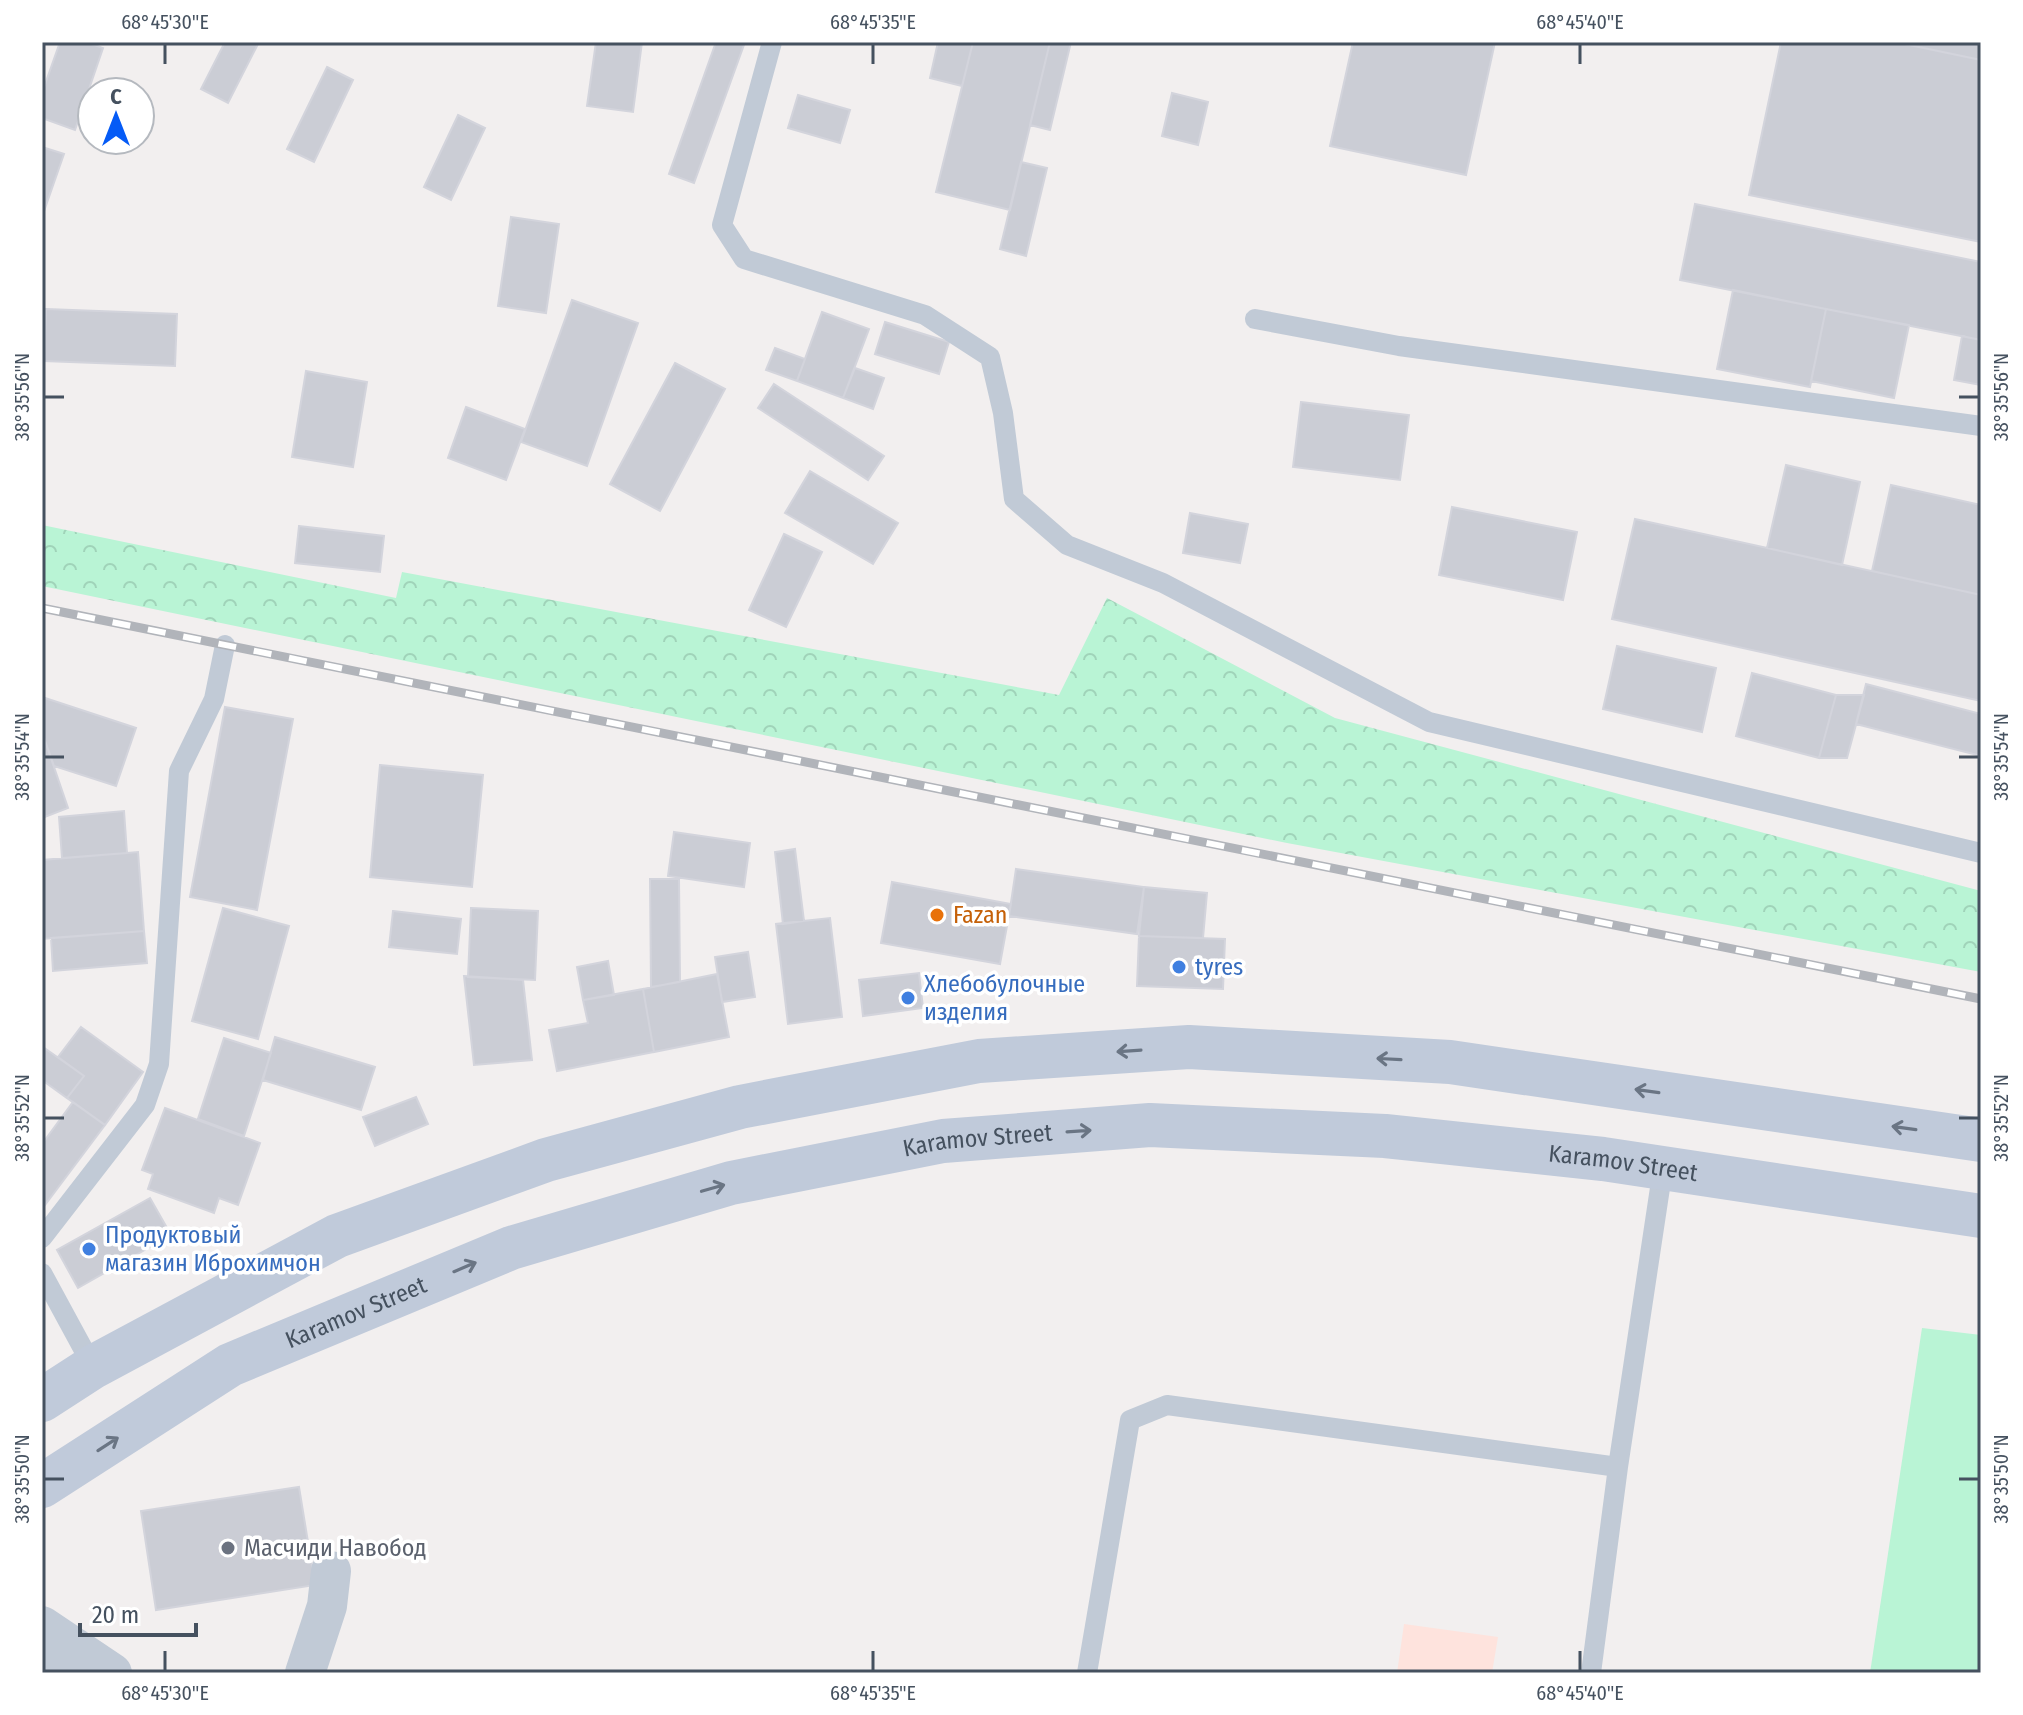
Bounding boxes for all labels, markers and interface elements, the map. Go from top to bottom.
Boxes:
text: 68°45'30"E [121,10,209,34]
text: 68°45'35"E [830,10,916,34]
text: 68°45'40"E [1536,10,1624,34]
north arrow [76,76,156,156]
text: С [110,83,122,110]
text: 38°35'56"N [10,353,34,441]
text: 38°35'56"N [1989,353,2013,441]
text: 38°35'54"N [10,713,34,801]
text: 38°35'54"N [1989,713,2013,801]
place label: Fazan [953,901,1007,929]
marker: Fazan [928,906,946,924]
place label: tyres [1195,953,1243,981]
marker: tyres [1170,958,1188,976]
place label: Хлебобулочные изделия [924,970,1085,1026]
marker: Хлебобулочные изделия [899,989,917,1007]
one-way arrow [1116,1044,1143,1059]
one-way arrow [1376,1051,1403,1066]
text: 38°35'52"N [10,1074,34,1162]
text: 38°35'52"N [1989,1074,2013,1162]
one-way arrow [1634,1083,1660,1098]
street label: Karamov Street [901,1119,1053,1163]
one-way arrow [1892,1120,1917,1135]
one-way arrow [1065,1123,1092,1138]
street label: Karamov Street [1547,1139,1700,1187]
one-way arrow [699,1180,725,1195]
place label: Продуктовый магазин Иброхимчон [105,1221,321,1277]
marker: Продуктовый магазин Иброхимчон [80,1240,98,1258]
one-way arrow [452,1259,477,1274]
street label: Karamov Street [281,1271,431,1354]
text: 38°35'50"N [10,1434,34,1524]
text: 38°35'50"N [1989,1434,2013,1524]
one-way arrow [96,1436,119,1452]
place label: Масчиди Навобод [244,1534,426,1562]
marker: Масчиди Навобод [219,1539,237,1557]
scale bar [80,1587,196,1637]
text: 20 m [92,1601,139,1629]
text: 68°45'30"E [121,1681,209,1705]
text: 68°45'35"E [830,1681,916,1705]
text: 68°45'40"E [1536,1681,1624,1705]

